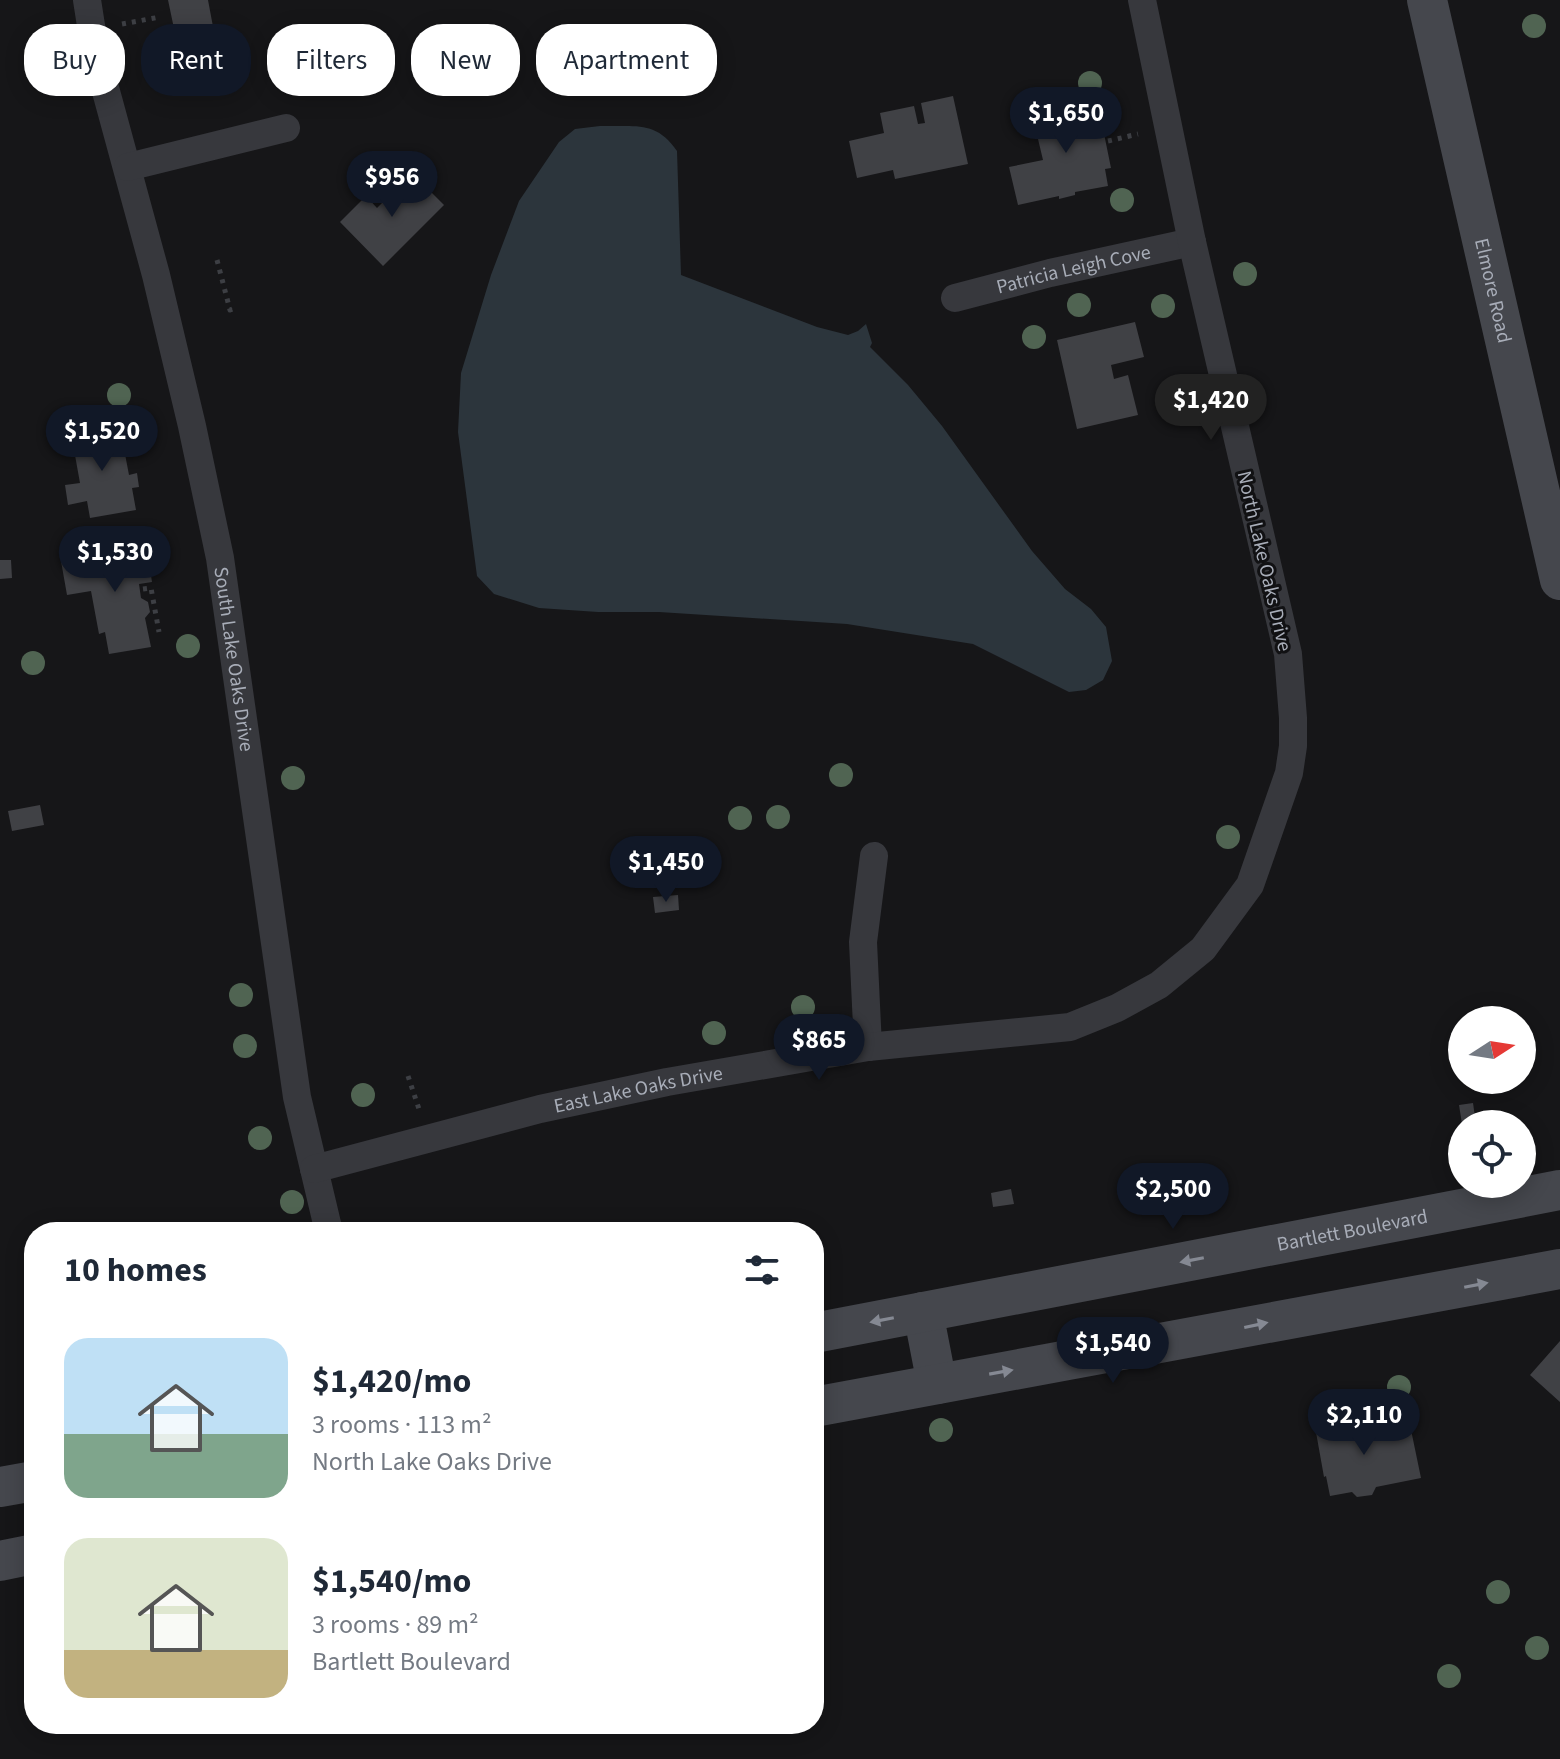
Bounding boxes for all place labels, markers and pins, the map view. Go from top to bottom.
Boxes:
pin: $1,650 [1001,87,1131,155]
pin: $956 [345,151,439,219]
pin: $1,420 [1146,374,1276,442]
pin: $1,520 [37,405,167,473]
pin: $1,530 [50,526,180,594]
pin: $1,450 [601,836,731,904]
pin: $865 [772,1014,866,1082]
pin: $2,500 [1108,1163,1238,1231]
pin: $1,540 [1048,1317,1178,1385]
pin: $2,110 [1299,1389,1429,1457]

